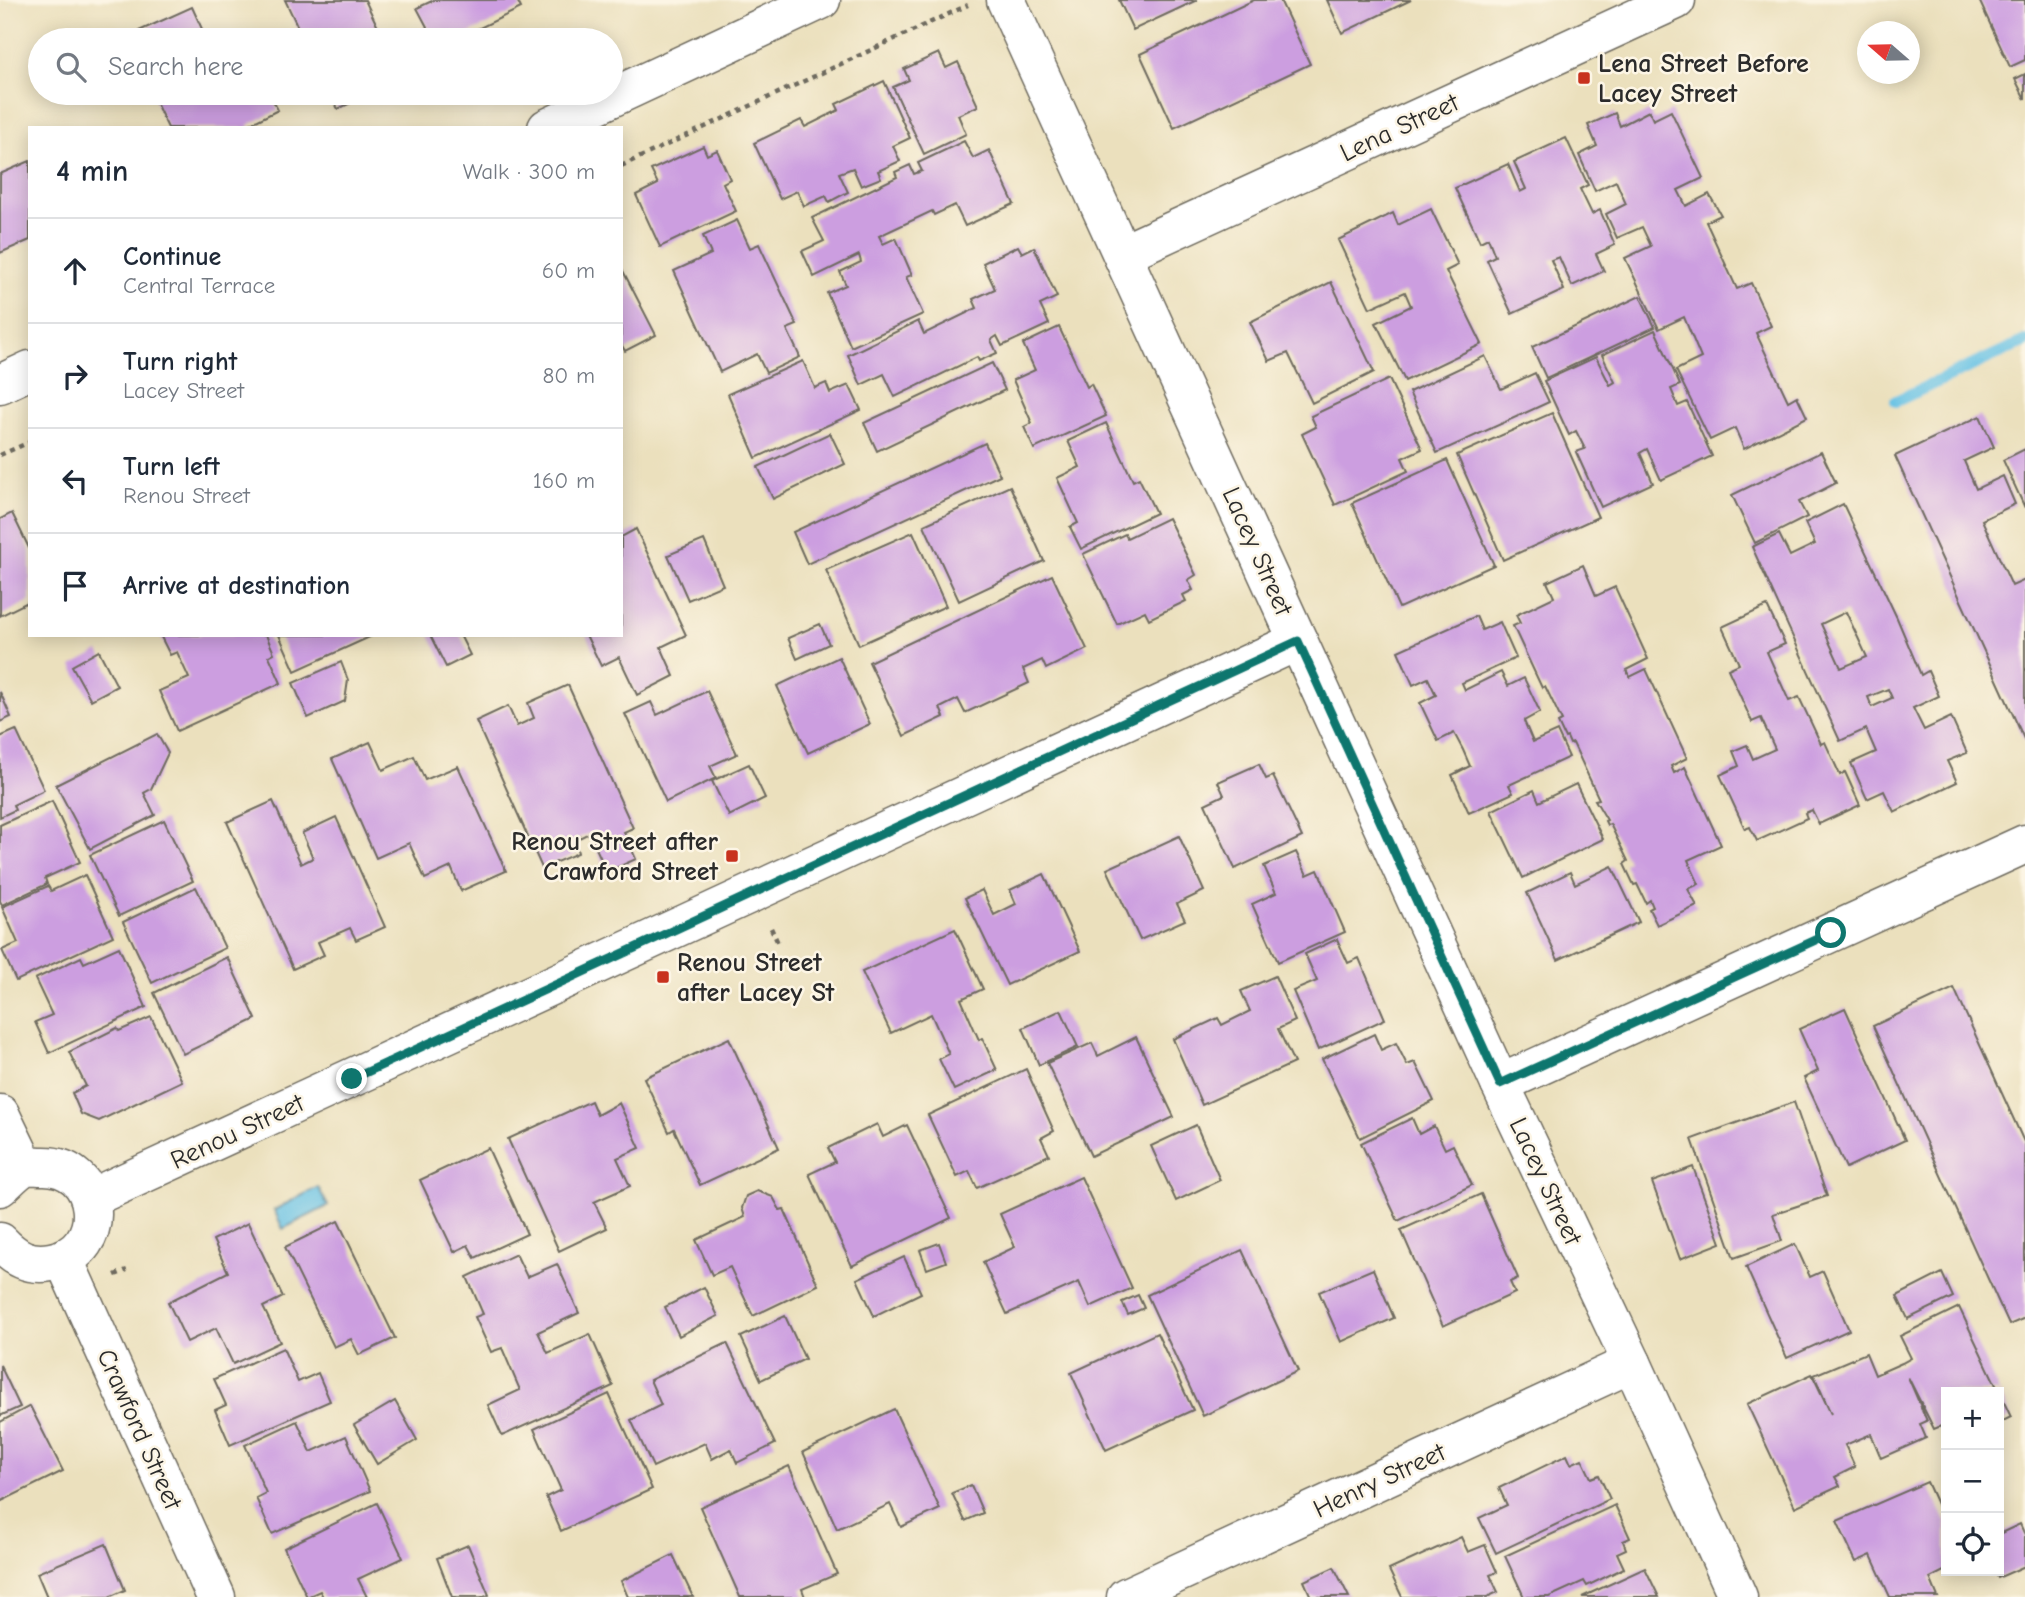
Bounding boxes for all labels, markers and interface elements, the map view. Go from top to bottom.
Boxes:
north arrow [1857,21,1920,84]
search box [28,28,623,105]
icon: search [52,48,90,86]
place label: Lena Street Before Lacey Street [1598,49,1809,109]
text: Search here [108,52,243,82]
marker: Lena Street Before Lacey Street [1576,70,1592,86]
street label: Lena Street [1335,87,1465,168]
text: 4 min [56,154,128,189]
text: Walk · 300 m [463,158,595,185]
text: Continue [123,242,221,272]
icon: ahead [56,252,94,290]
text: 60 m [542,257,595,284]
text: Central Terrace [123,272,275,299]
text: Turn right [123,347,237,377]
icon: right [56,357,94,395]
text: 80 m [542,362,595,389]
text: Lacey Street [123,377,244,404]
text: Turn left [123,452,220,482]
icon: left [56,462,94,500]
text: 160 m [533,467,595,494]
text: Renou Street [123,482,250,509]
street label: Lacey Street [1216,483,1299,621]
icon: arrive [56,567,94,605]
text: Arrive at destination [123,571,350,601]
place label: Renou Street after Crawford Street [511,827,719,887]
marker: Renou Street after Crawford Street [724,848,740,864]
route start [1815,917,1846,948]
place label: Renou Street after Lacey St [677,948,835,1008]
marker: Renou Street after Lacey St [655,969,671,985]
route end [336,1063,367,1094]
street label: Renou Street [166,1087,310,1176]
street label: Lacey Street [1503,1113,1588,1251]
street label: Crawford Street [90,1345,188,1516]
map controls [1941,1387,2004,1576]
button: + [1941,1387,2004,1450]
street label: Henry Street [1309,1437,1451,1524]
button: − [1941,1450,2004,1513]
button: locate [1941,1513,2004,1576]

